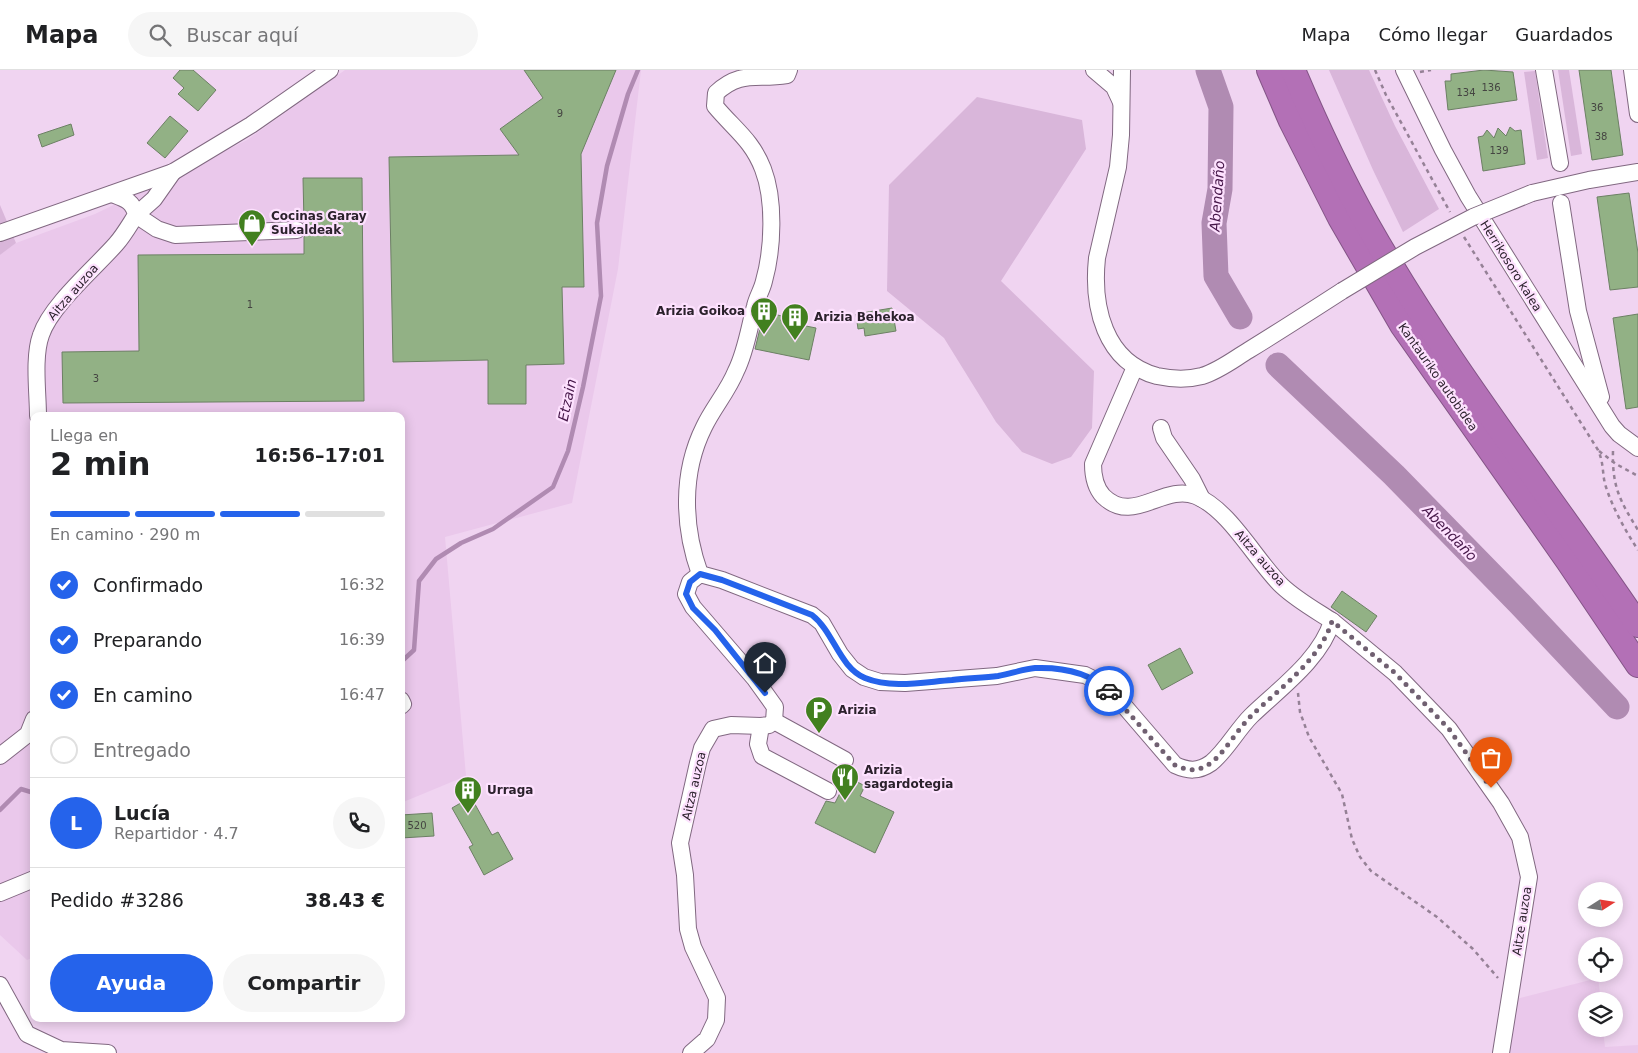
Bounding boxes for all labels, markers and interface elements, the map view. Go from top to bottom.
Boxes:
search box [128,12,478,57]
text: Mapa [25,21,98,49]
icon: search [146,21,174,49]
text: Buscar aquí [186,24,298,46]
text: Mapa [1301,24,1350,45]
text: Cómo llegar [1378,24,1487,45]
text: Guardados [1515,24,1613,45]
house number: 136 [1481,82,1501,93]
house number: 134 [1456,87,1476,98]
house number: 36 [1591,102,1603,113]
house number: 9 [557,108,563,119]
house number: 38 [1595,131,1607,142]
house number: 139 [1489,145,1509,156]
water label: Abendaño [1206,160,1227,233]
shop icon: Cocinas Garay Sukaldeak [237,208,267,247]
place label: Cocinas Garay Sukaldeak [271,209,367,237]
street label: Herrikosoro kalea [1477,218,1545,314]
street label: Aitza auzoa [45,261,101,323]
building icon: Arizia Goikoa [749,296,779,335]
house number: 1 [247,299,253,310]
building icon: Arizia Behekoa [780,302,810,341]
place label: Arizia Goikoa [656,304,745,318]
place label: Arizia Behekoa [814,310,915,324]
street label: Kantauriko autobidea [1395,320,1481,434]
house number: 3 [93,373,99,384]
water label: Etzain [555,377,579,423]
text: Llega en [50,426,118,445]
text: 16:56–17:01 [255,444,385,466]
text: 2 min [50,445,151,483]
water label: Abendaño [1419,501,1480,564]
text: En camino · 290 m [50,525,200,544]
street label: Aitza auzoa [1232,527,1288,589]
icon: check [50,571,78,599]
text: Confirmado [93,574,203,596]
text: 16:32 [339,575,385,594]
icon: check [50,626,78,654]
text: Preparando [93,629,202,651]
text: 16:39 [339,630,385,649]
pin [744,642,786,693]
icon: home [751,649,779,677]
courier [1084,666,1134,716]
icon: car [1095,677,1123,705]
icon: check [50,681,78,709]
text: En camino [93,684,193,706]
text: 16:47 [339,685,385,704]
parking icon: Arizia [804,695,834,734]
place label: Arizia [838,703,877,717]
pin [1470,737,1512,788]
text: Entregado [93,739,191,761]
icon: bag [1477,744,1505,772]
street label: Aitza auzoa [679,750,709,822]
restaurant icon: Arizia sagardotegia [830,762,860,801]
place label: Arizia sagardotegia [864,763,953,791]
building icon: Urraga [453,775,483,814]
place label: Urraga [487,783,533,797]
button: phone [333,797,385,849]
text: Lucía [114,802,170,824]
text: L [70,812,82,834]
house number: 520 [407,820,427,831]
text: Repartidor · 4.7 [114,824,239,843]
north arrow [1578,882,1622,928]
map controls [1578,882,1623,1037]
street label: Aitze auzoa [1510,885,1534,957]
text: Pedido #3286 [50,889,184,911]
text: 38.43 € [305,889,385,911]
button: locate [1578,937,1623,982]
button: Ayuda [50,954,213,1012]
button: Compartir [223,954,385,1012]
button: layers [1578,992,1623,1037]

